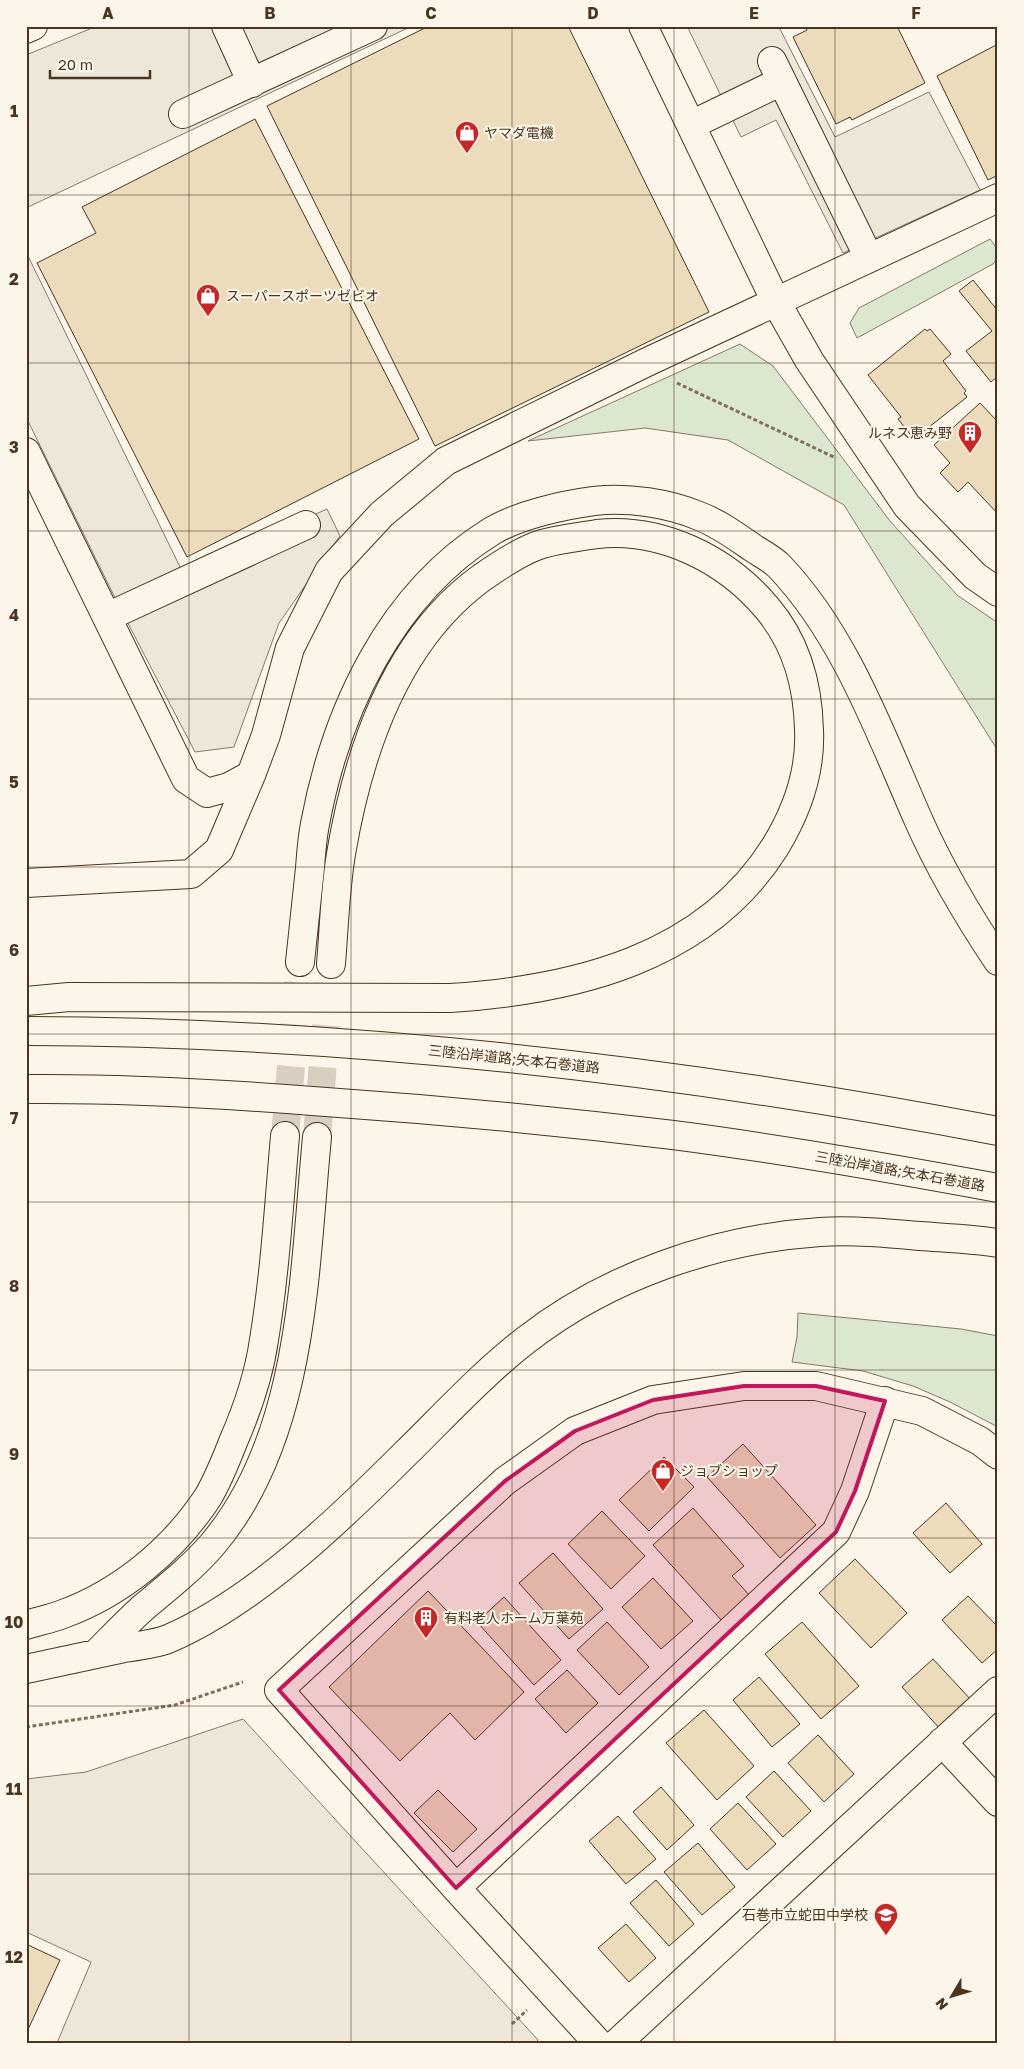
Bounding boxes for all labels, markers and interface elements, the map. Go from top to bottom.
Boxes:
text: A [102,3,114,23]
text: B [264,3,276,23]
text: C [425,3,437,23]
text: D [587,3,599,23]
text: E [749,3,759,23]
text: F [911,3,921,23]
scale bar [50,48,150,80]
text: 20 m [58,55,93,73]
text: 1 [10,101,18,121]
shop icon: ヤマダ電機 [454,120,480,154]
place label: ヤマダ電機 [484,124,554,141]
text: 2 [9,269,19,289]
shop icon: スーパースポーツゼビオ [195,283,221,317]
place label: スーパースポーツゼビオ [226,287,379,304]
building icon: ルネス恵み野 [957,420,983,454]
place label: ルネス恵み野 [868,424,952,441]
text: 3 [9,437,19,457]
text: 4 [9,605,19,625]
text: 5 [9,772,19,792]
text: 6 [9,940,19,960]
street label: 三陸沿岸道路;矢本石巻道路 [428,1041,601,1076]
text: 7 [10,1108,19,1128]
street label: 三陸沿岸道路;矢本石巻道路 [814,1147,986,1194]
text: 8 [9,1276,19,1296]
text: 9 [9,1444,19,1464]
shop icon: ジョブショップ [650,1458,676,1492]
place label: ジョブショップ [680,1462,778,1479]
building icon: 有料老人ホーム万葉苑 [413,1605,439,1639]
place label: 有料老人ホーム万葉苑 [444,1609,584,1626]
text: 10 [5,1612,23,1632]
text: 11 [6,1779,22,1799]
school or university icon: 石巻市立蛇田中学校 [873,1902,899,1936]
place label: 石巻市立蛇田中学校 [742,1906,868,1923]
text: 12 [5,1947,23,1967]
north arrow [926,1972,976,2022]
text: N [931,1995,951,2014]

